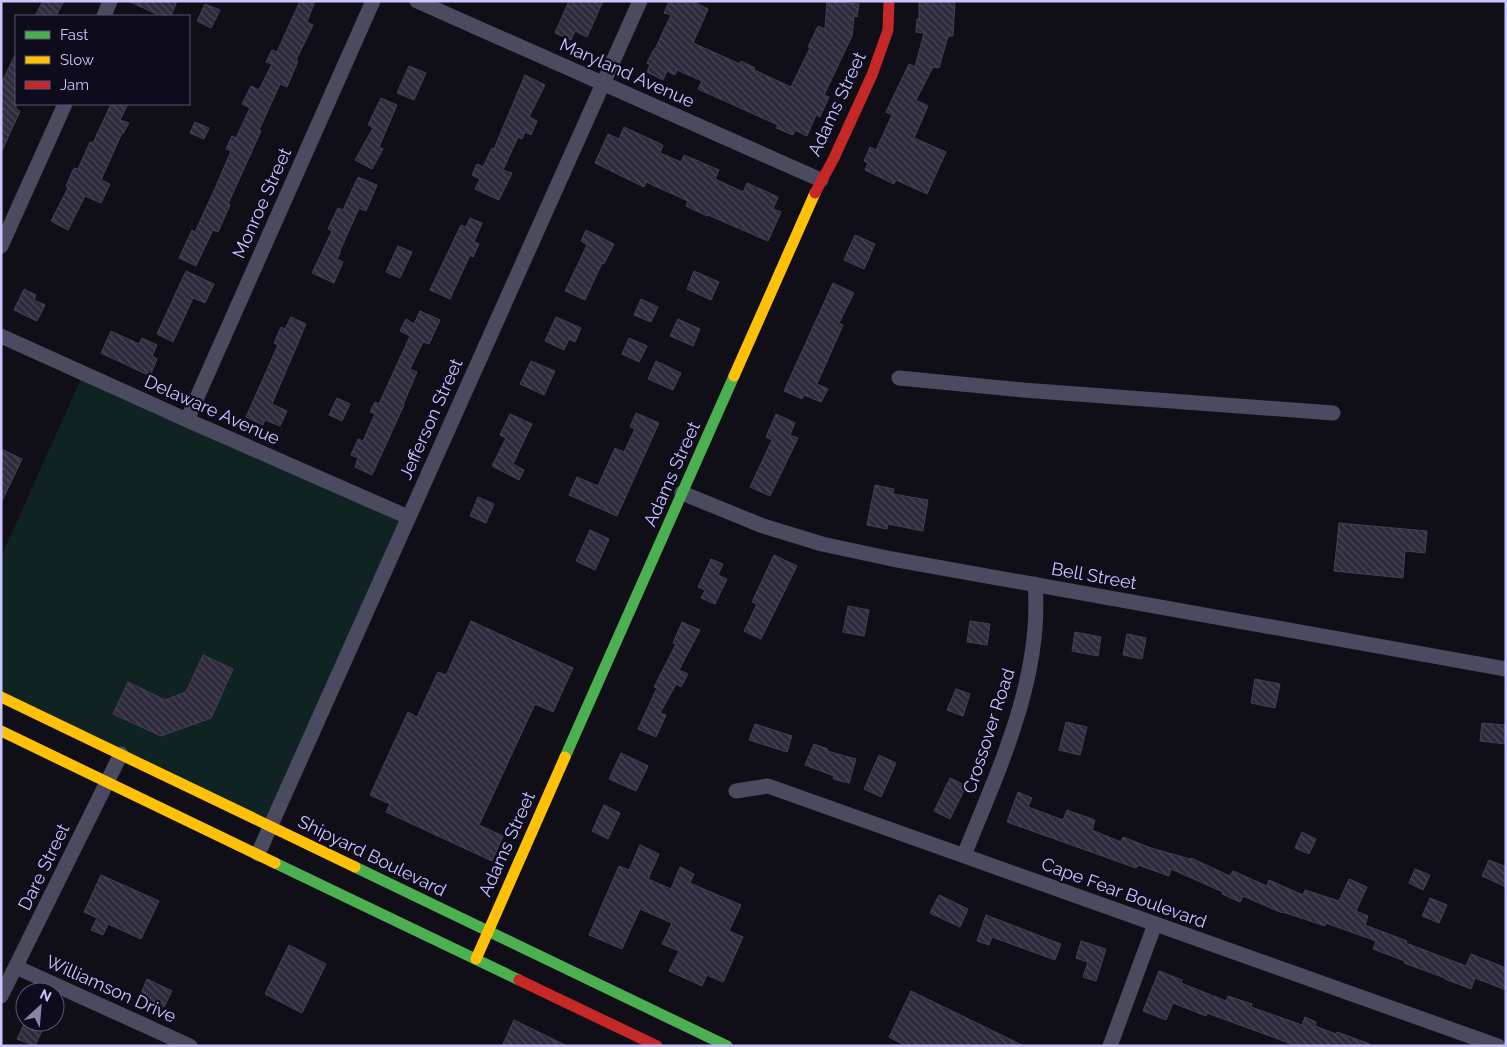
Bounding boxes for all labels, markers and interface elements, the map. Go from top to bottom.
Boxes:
legend [15,15,190,105]
text: Fast [60,26,88,44]
street label: Maryland Avenue [557,33,698,112]
street label: Adams Street [803,48,870,159]
text: Slow [60,51,94,69]
text: Jam [60,76,89,94]
street label: Monroe Street [228,144,295,261]
street label: Jefferson Street [394,355,467,483]
street label: Delaware Avenue [141,370,283,449]
street label: Adams Street [639,418,704,530]
street label: Bell Street [1050,558,1138,593]
street label: Crossover Road [958,666,1019,796]
street label: Adams Street [474,788,539,900]
street label: Shipyard Boulevard [295,811,450,901]
street label: Dare Street [14,820,74,913]
street label: Cape Fear Boulevard [1039,853,1210,932]
street label: Williamson Drive [43,950,180,1027]
north arrow [15,982,65,1032]
text: N [37,986,54,1005]

